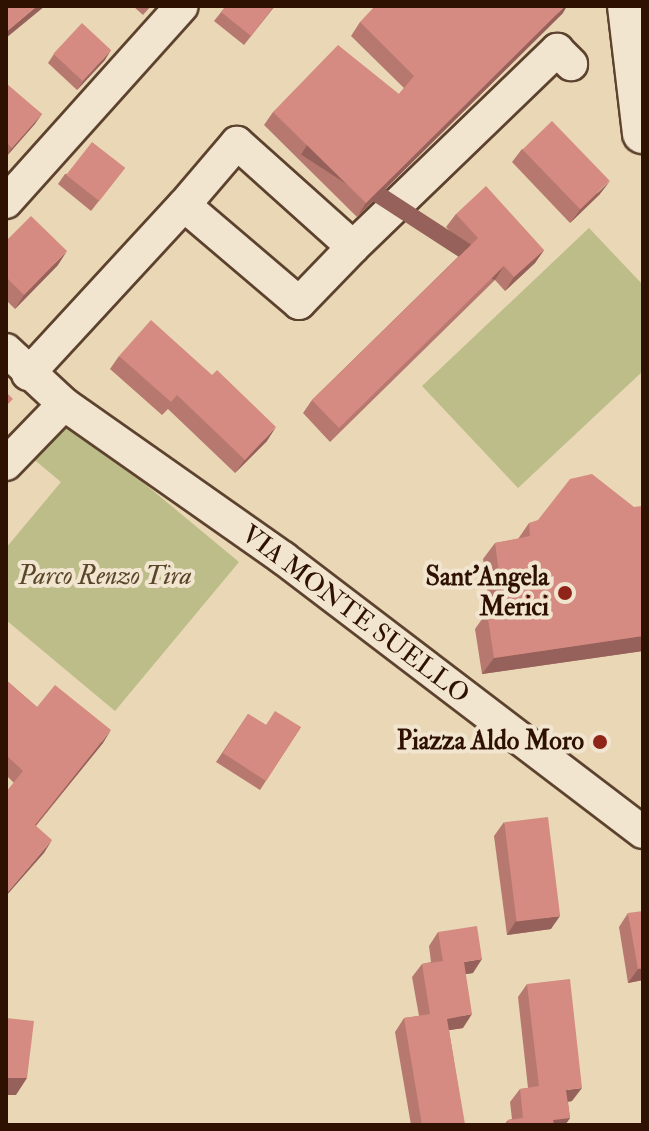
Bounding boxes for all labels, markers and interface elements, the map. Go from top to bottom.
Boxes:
street label: VIA MONTE SUELLO [235,519,475,711]
park label: Parco Renzo Tira [18,561,192,593]
place label: Sant'Angela Merici [426,562,549,624]
marker: Sant'Angela Merici [556,584,574,602]
place label: Piazza Aldo Moro [397,726,584,758]
marker: Piazza Aldo Moro [591,733,609,751]

